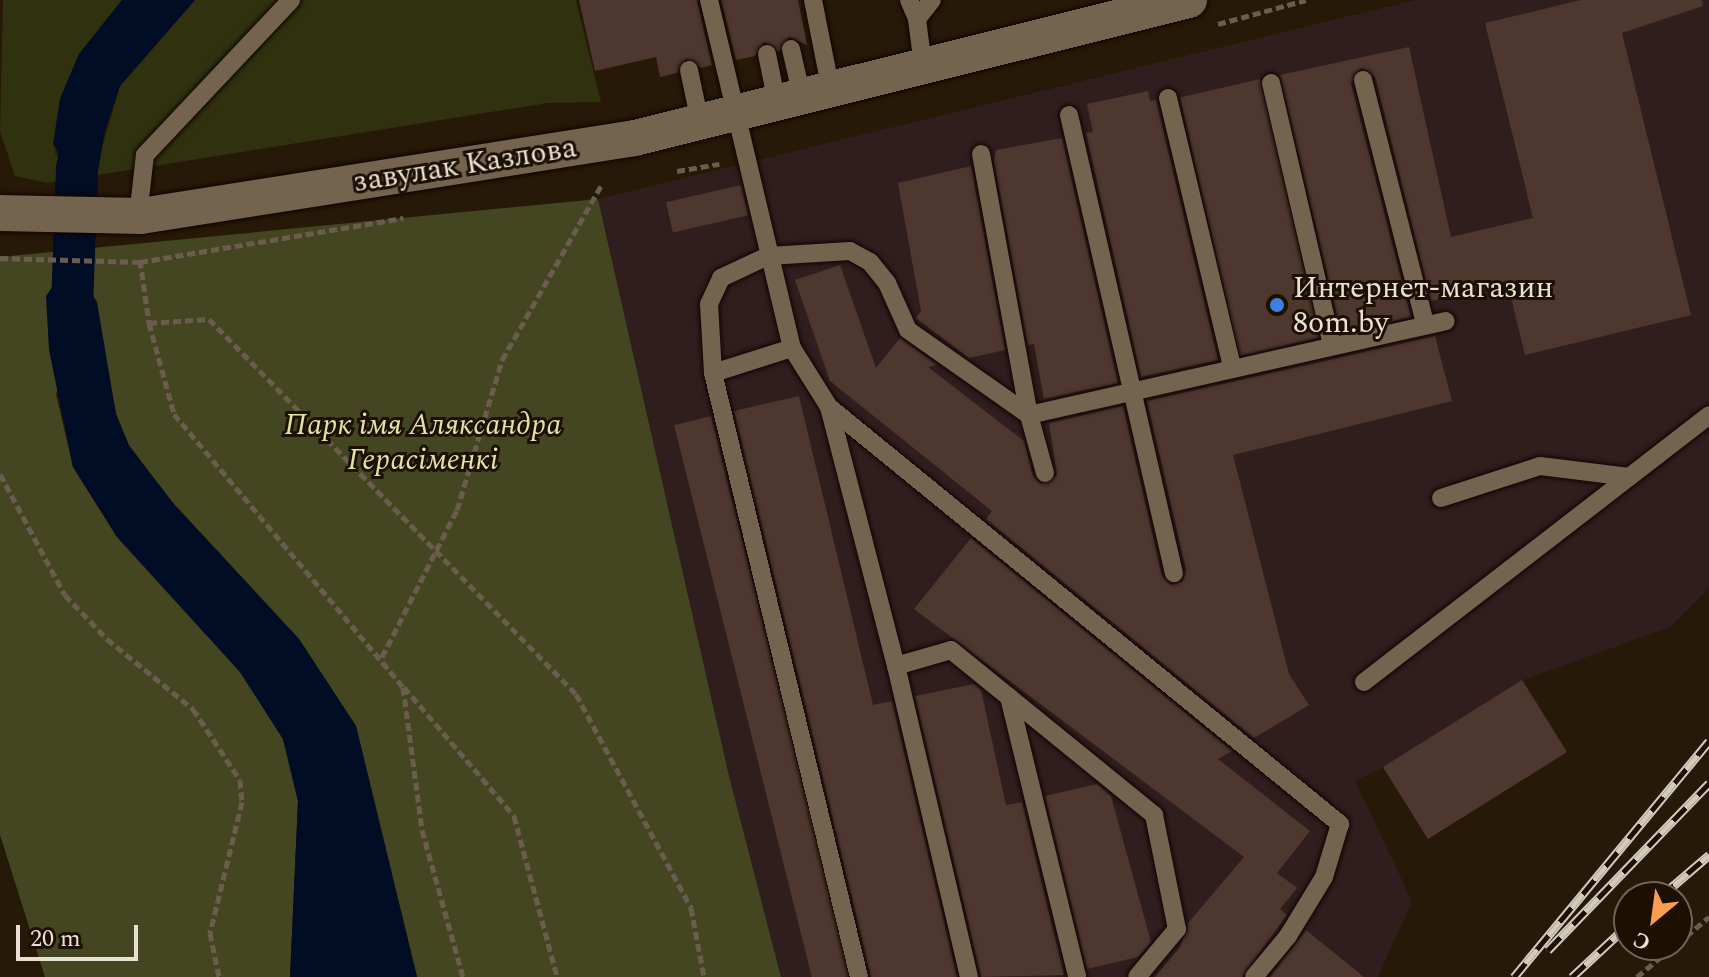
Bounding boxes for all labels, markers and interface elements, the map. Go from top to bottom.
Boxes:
street label: завулак Казлова [351,130,579,200]
place label: Интернет-магазин 8om.by [1293,270,1553,340]
marker: Интернет-магазин 8om.by [1268,296,1286,314]
park label: Парк імя Аляксандра Герасіменкі [285,407,561,478]
north arrow [1613,881,1693,961]
scale bar [20,909,142,959]
text: 20 m [30,921,81,957]
text: С [1627,922,1657,959]

